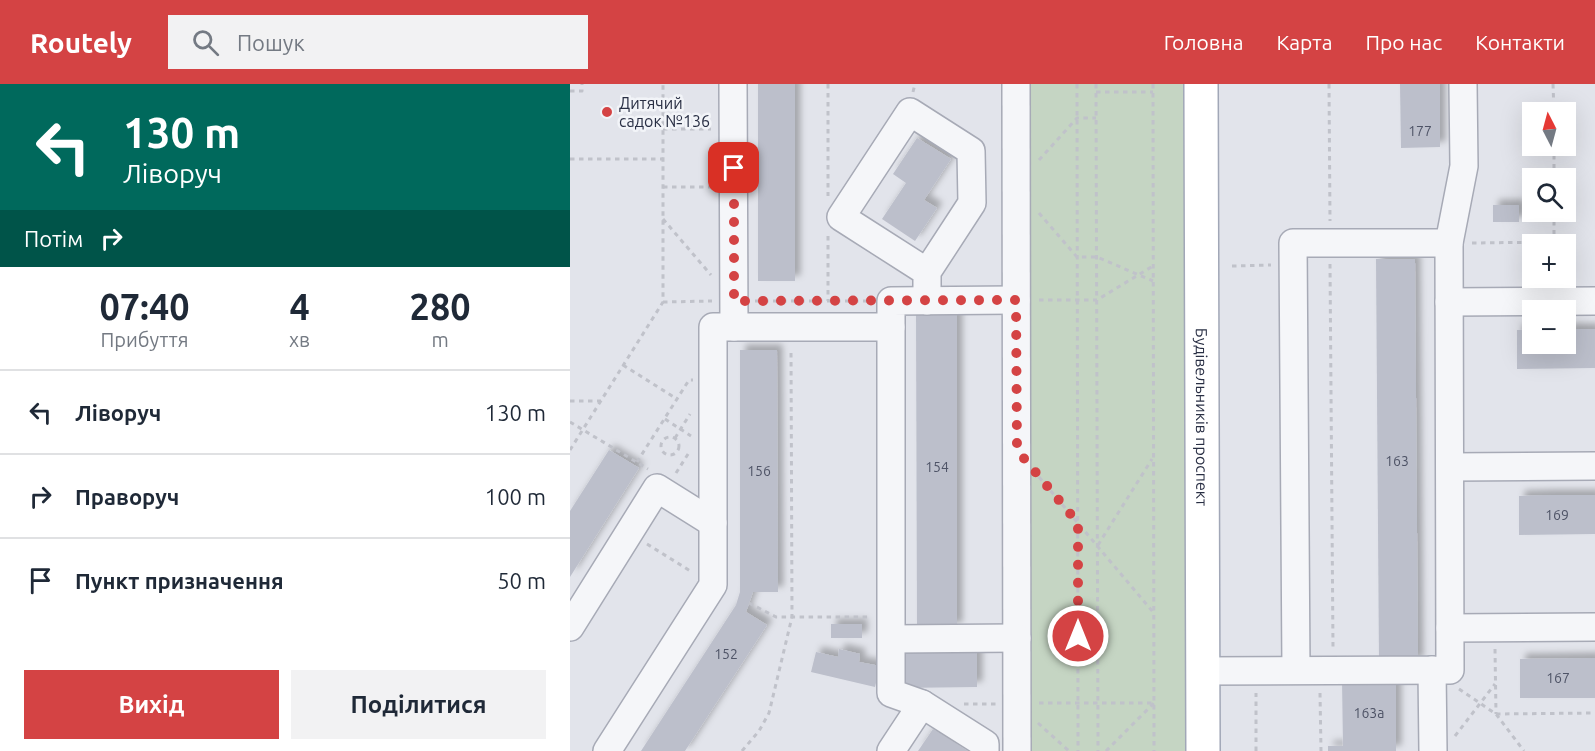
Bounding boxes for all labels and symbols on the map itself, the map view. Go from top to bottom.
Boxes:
place label: Дитячий садок №136 [619,94,710,130]
north arrow [1522,102,1576,156]
marker: Дитячий садок №136 [600,105,614,119]
house number: 177 [1408,123,1432,139]
pin [708,142,759,193]
street label: Будівельників проспект [1193,328,1211,506]
house number: 163 [1385,453,1409,469]
house number: 154 [925,459,949,475]
house number: 156 [747,463,771,479]
house number: 169 [1545,507,1569,523]
position arrow [1046,604,1110,668]
house number: 152 [714,646,738,662]
house number: 167 [1546,670,1570,686]
house number: 163а [1354,705,1384,721]

